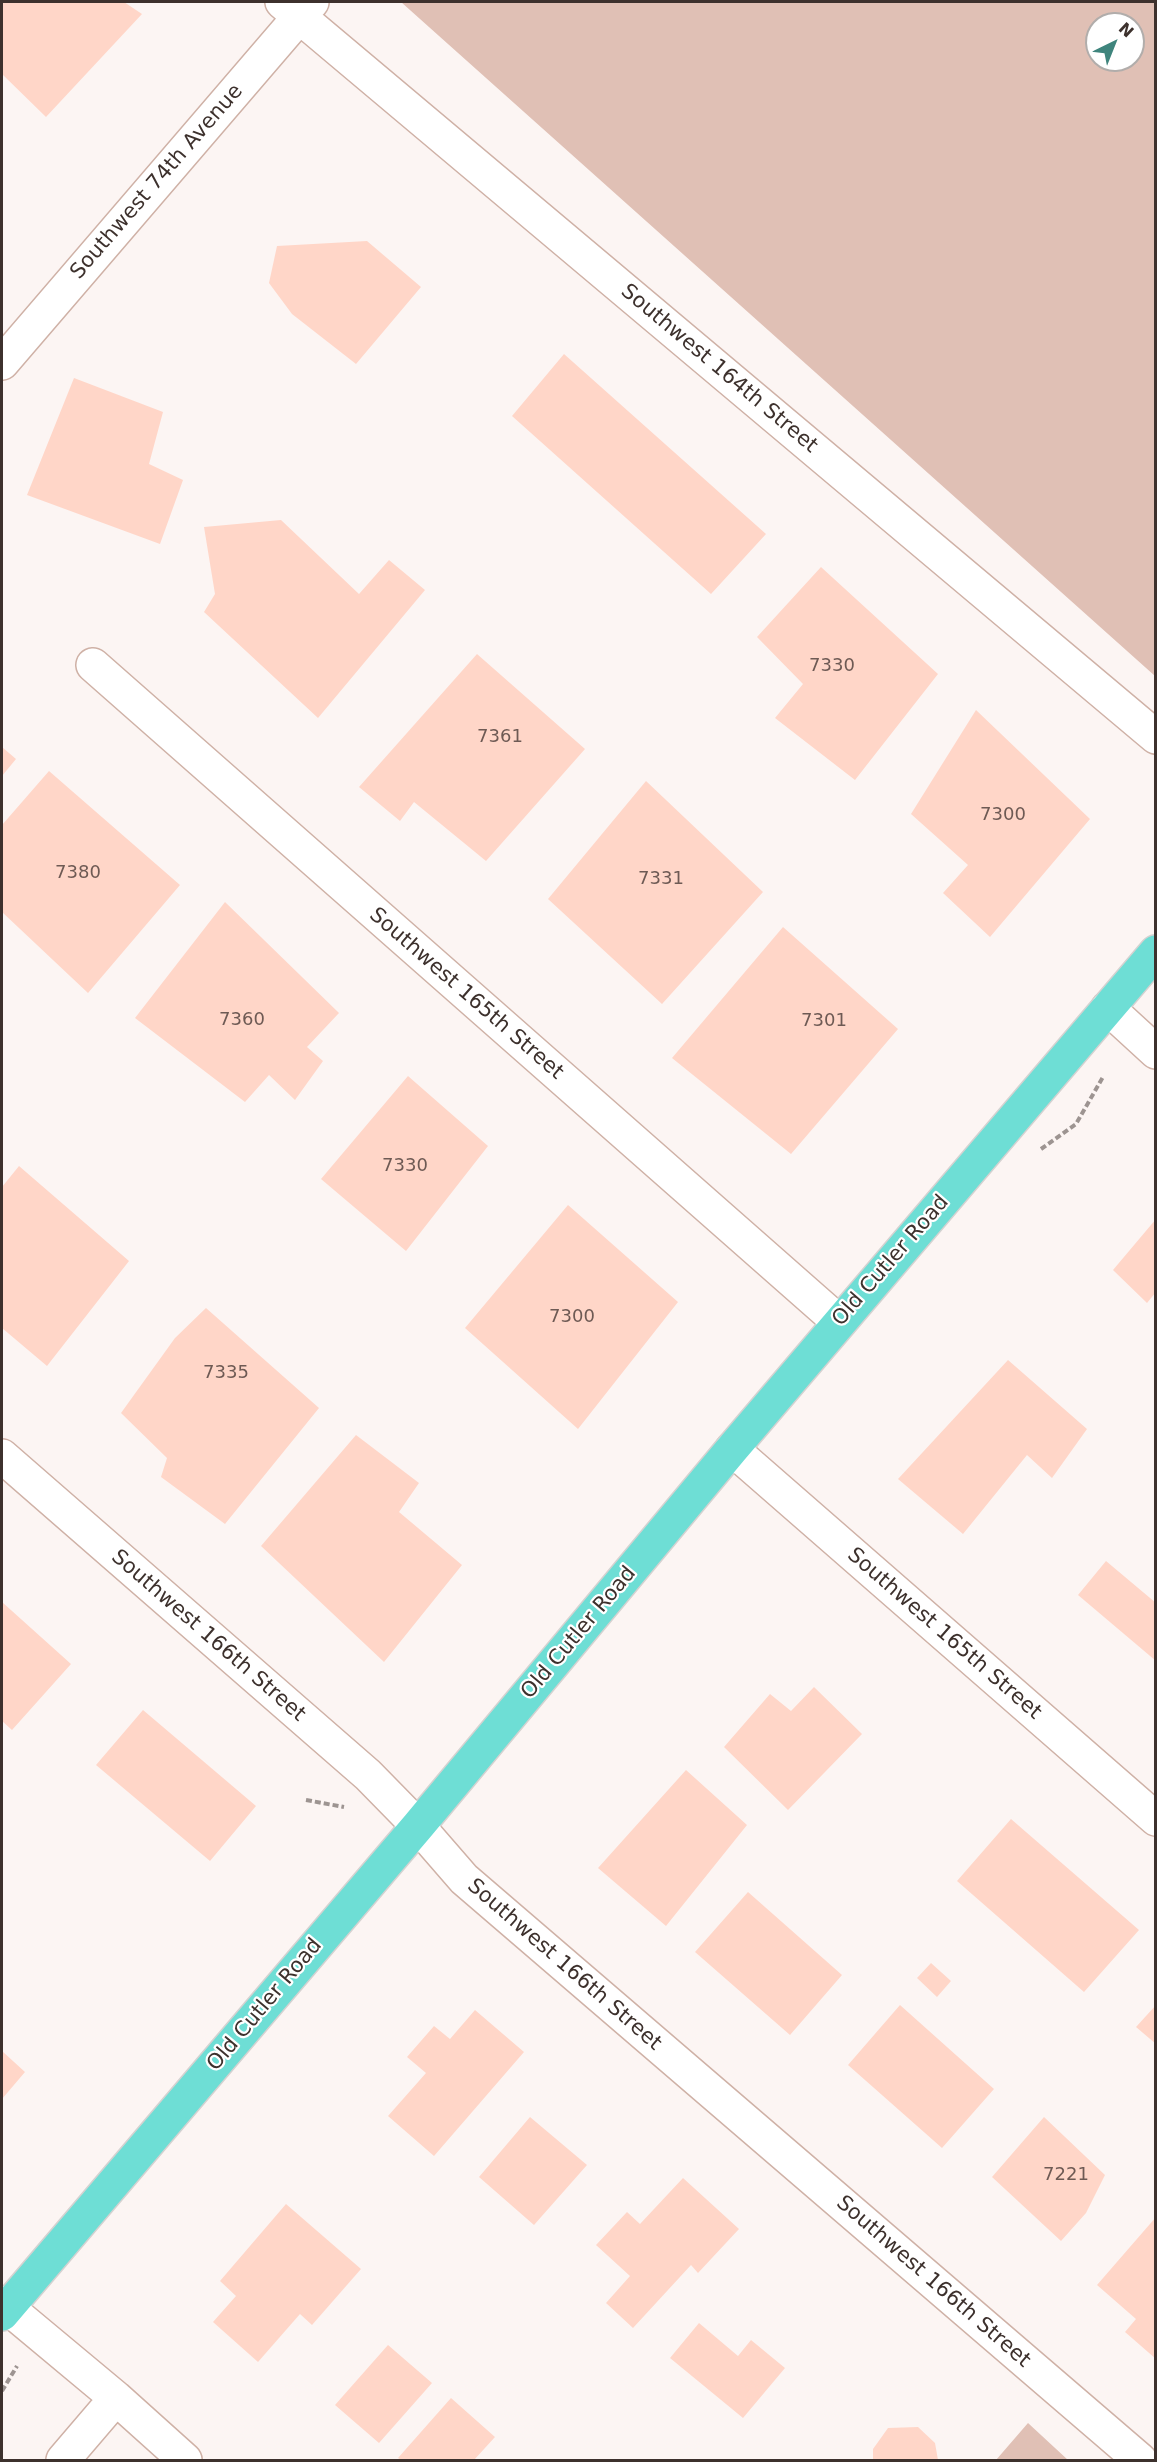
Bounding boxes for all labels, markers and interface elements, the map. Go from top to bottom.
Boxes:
north arrow [1085,12,1145,72]
text: N [1115,18,1138,41]
street label: Southwest 74th Avenue [66,79,248,285]
street label: Southwest 164th Street [615,279,823,459]
house number: 7330 [809,655,855,677]
house number: 7361 [477,726,523,748]
house number: 7300 [980,804,1026,826]
house number: 7380 [55,862,101,884]
house number: 7331 [638,868,684,890]
street label: Southwest 165th Street [364,903,568,1085]
house number: 7360 [219,1009,265,1031]
house number: 7301 [801,1010,847,1032]
house number: 7330 [382,1155,428,1177]
street label: Old Cutler Road [827,1190,955,1332]
house number: 7300 [549,1306,595,1328]
house number: 7335 [203,1362,249,1384]
street label: Southwest 165th Street [842,1543,1046,1725]
street label: Southwest 166th Street [106,1545,310,1727]
street label: Old Cutler Road [516,1562,642,1704]
street label: Southwest 166th Street [462,1874,666,2056]
street label: Old Cutler Road [202,1934,328,2076]
house number: 7221 [1043,2164,1089,2186]
street label: Southwest 166th Street [831,2191,1035,2373]

